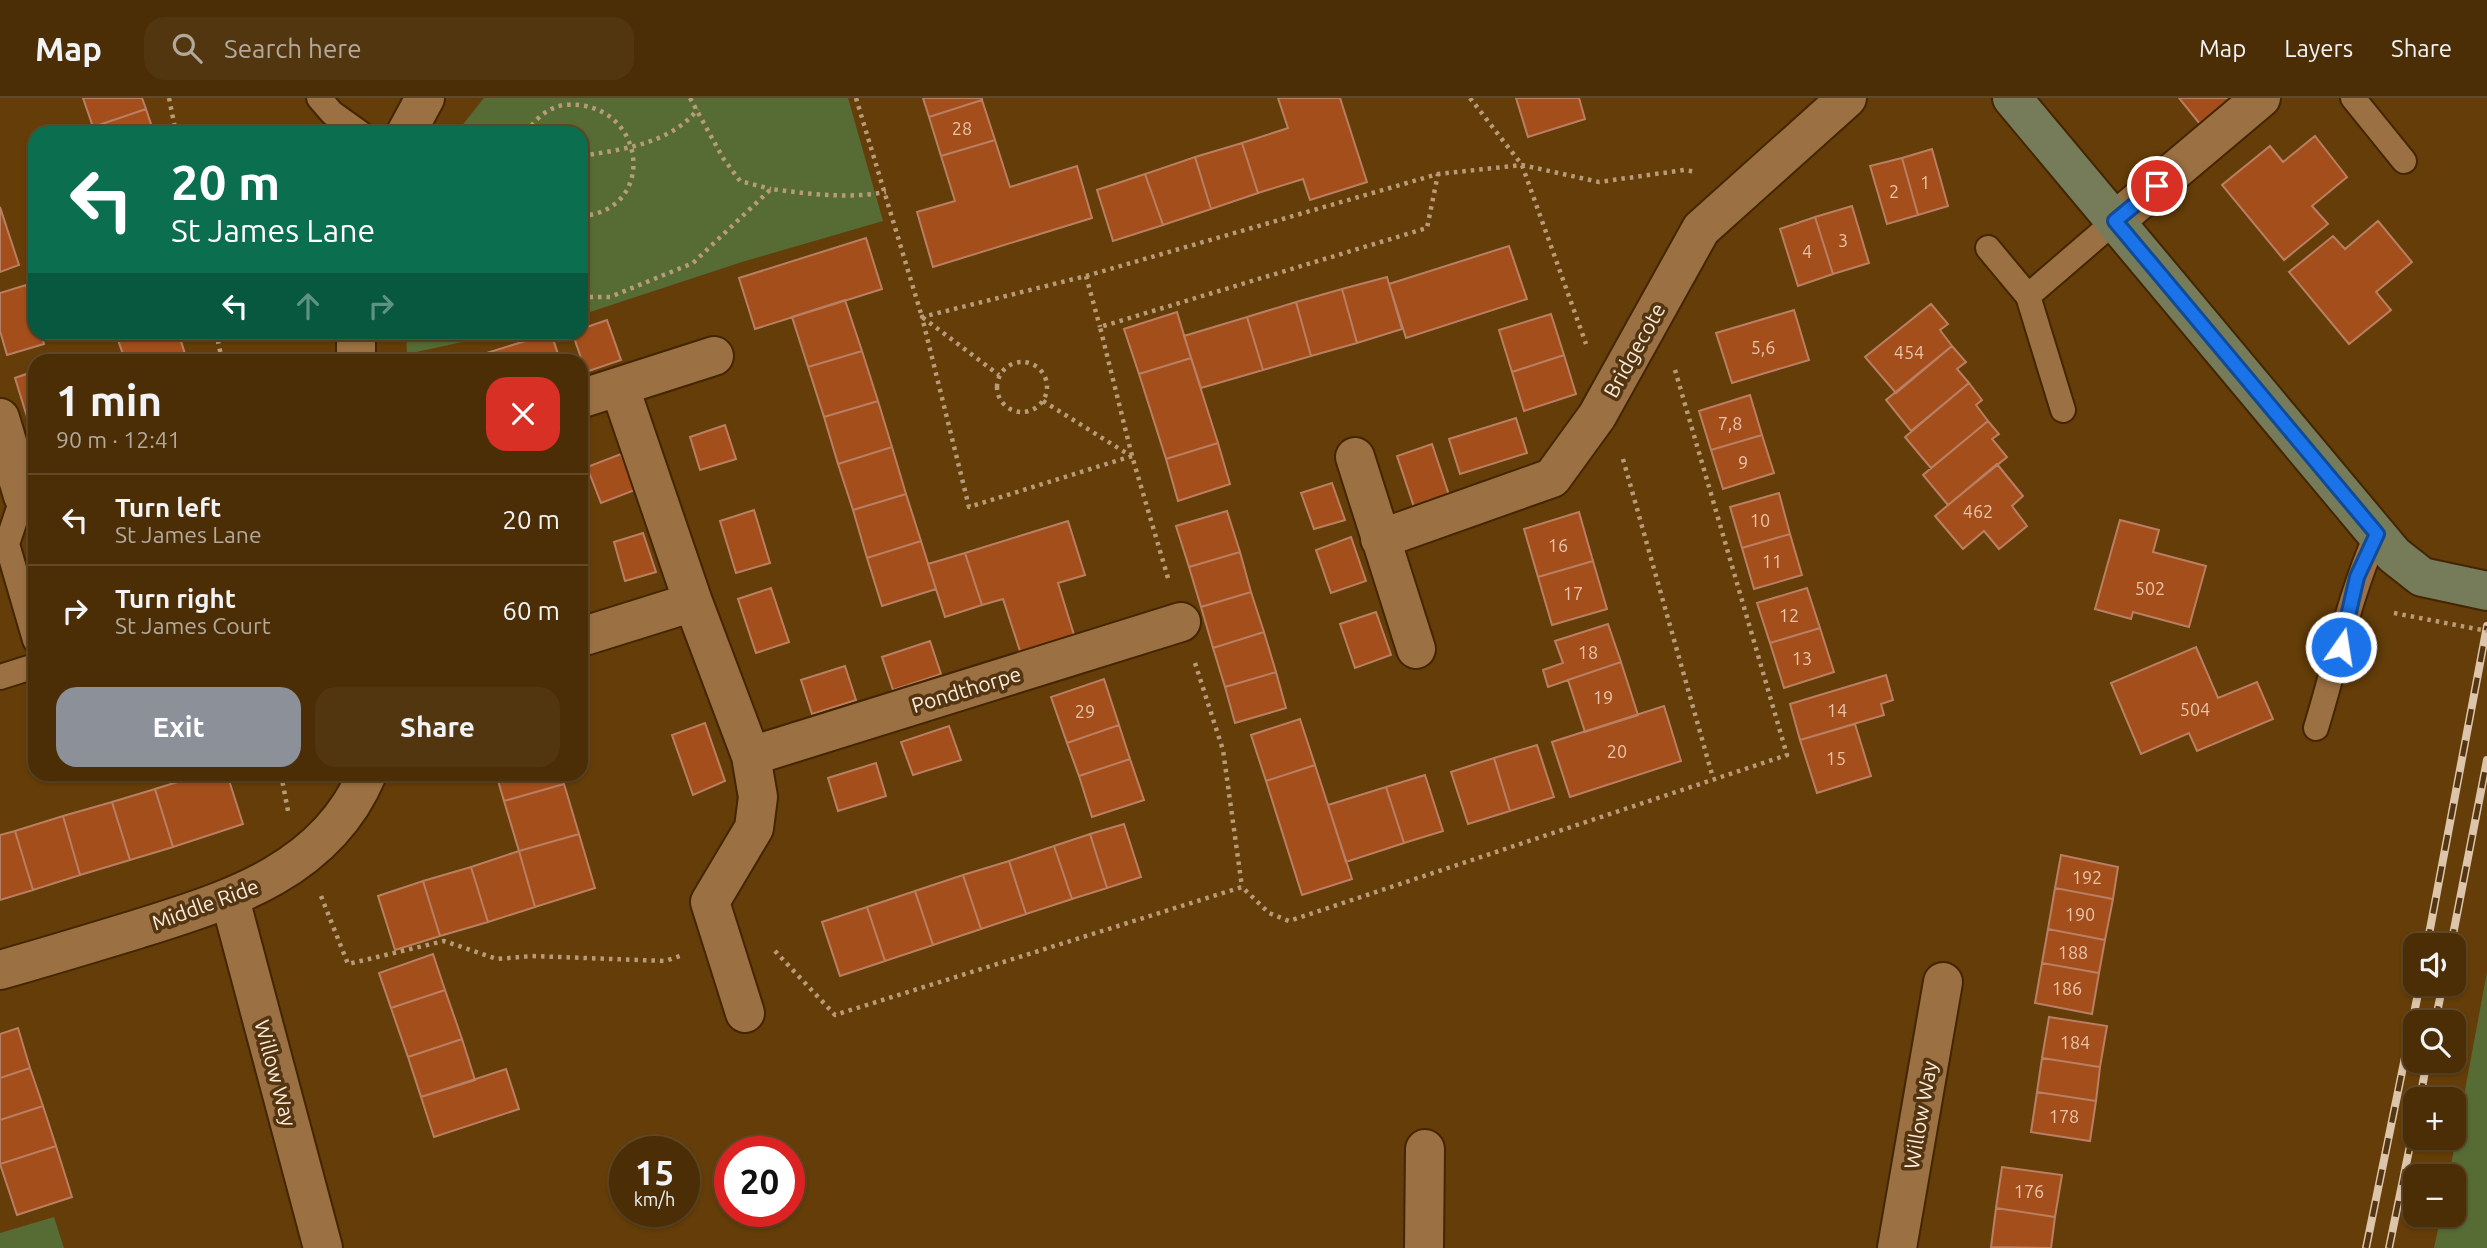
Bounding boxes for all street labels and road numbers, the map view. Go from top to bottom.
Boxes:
street label: Bridgecote [1598,299,1670,401]
street label: Pondthorpe [908,661,1024,717]
street label: Middle Ride [148,874,262,934]
street label: Willow Way [250,1017,302,1129]
street label: Willow Way [1899,1059,1941,1171]

